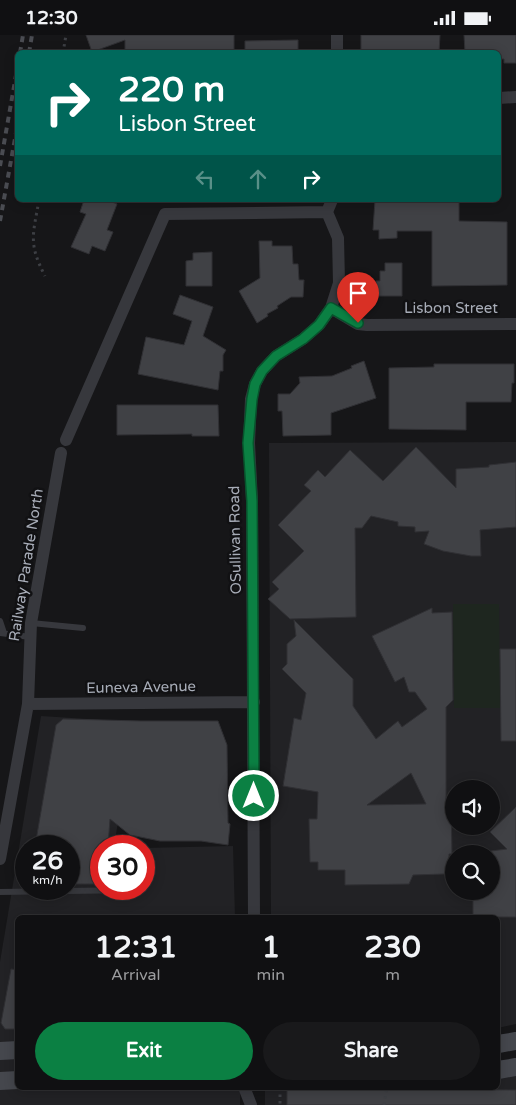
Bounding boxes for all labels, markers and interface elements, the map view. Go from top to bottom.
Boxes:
text: 12:30 [25,7,78,29]
text: 220 m [118,69,225,111]
icon: right [35,70,100,135]
text: Lisbon Street [118,111,256,137]
icon: left [191,165,219,193]
icon: ahead [244,165,272,193]
icon: right [297,165,325,193]
pin [337,272,379,323]
icon: arrive [344,279,372,307]
street label: Lisbon Street [404,299,498,317]
street label: OSullivan Road [225,486,245,594]
street label: Railway Parade North [5,487,47,643]
street label: Euneva Avenue [86,677,196,697]
position arrow [227,769,279,821]
map controls [445,780,500,900]
button: sound [445,780,500,835]
speed limit sign: 30 [90,835,155,900]
button: search [445,845,500,900]
text: 26 [32,846,63,876]
text: km/h [32,873,63,887]
text: 12:31 [94,929,177,966]
text: 1 [261,929,280,966]
text: 230 [364,929,421,966]
text: Arrival [111,965,161,985]
text: min [257,965,285,985]
text: m [385,965,400,985]
button: Exit [35,1022,253,1080]
button: Share [263,1022,480,1080]

